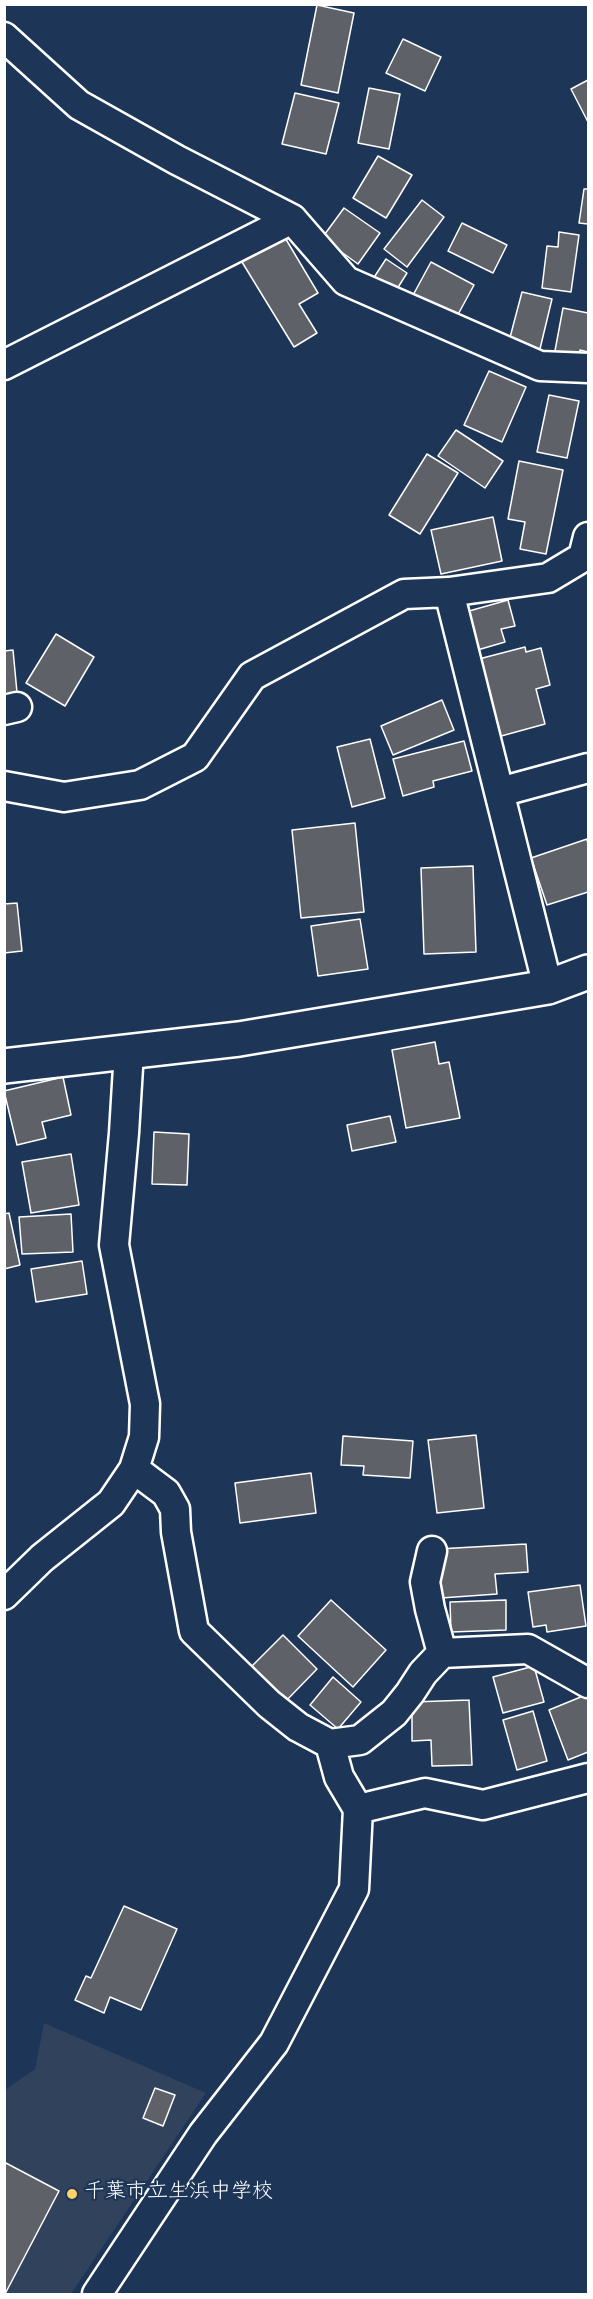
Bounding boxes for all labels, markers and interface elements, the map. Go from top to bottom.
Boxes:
place label: 千葉市立生浜中学校 [84,2181,273,2207]
marker: 千葉市立生浜中学校 [65,2187,79,2201]

